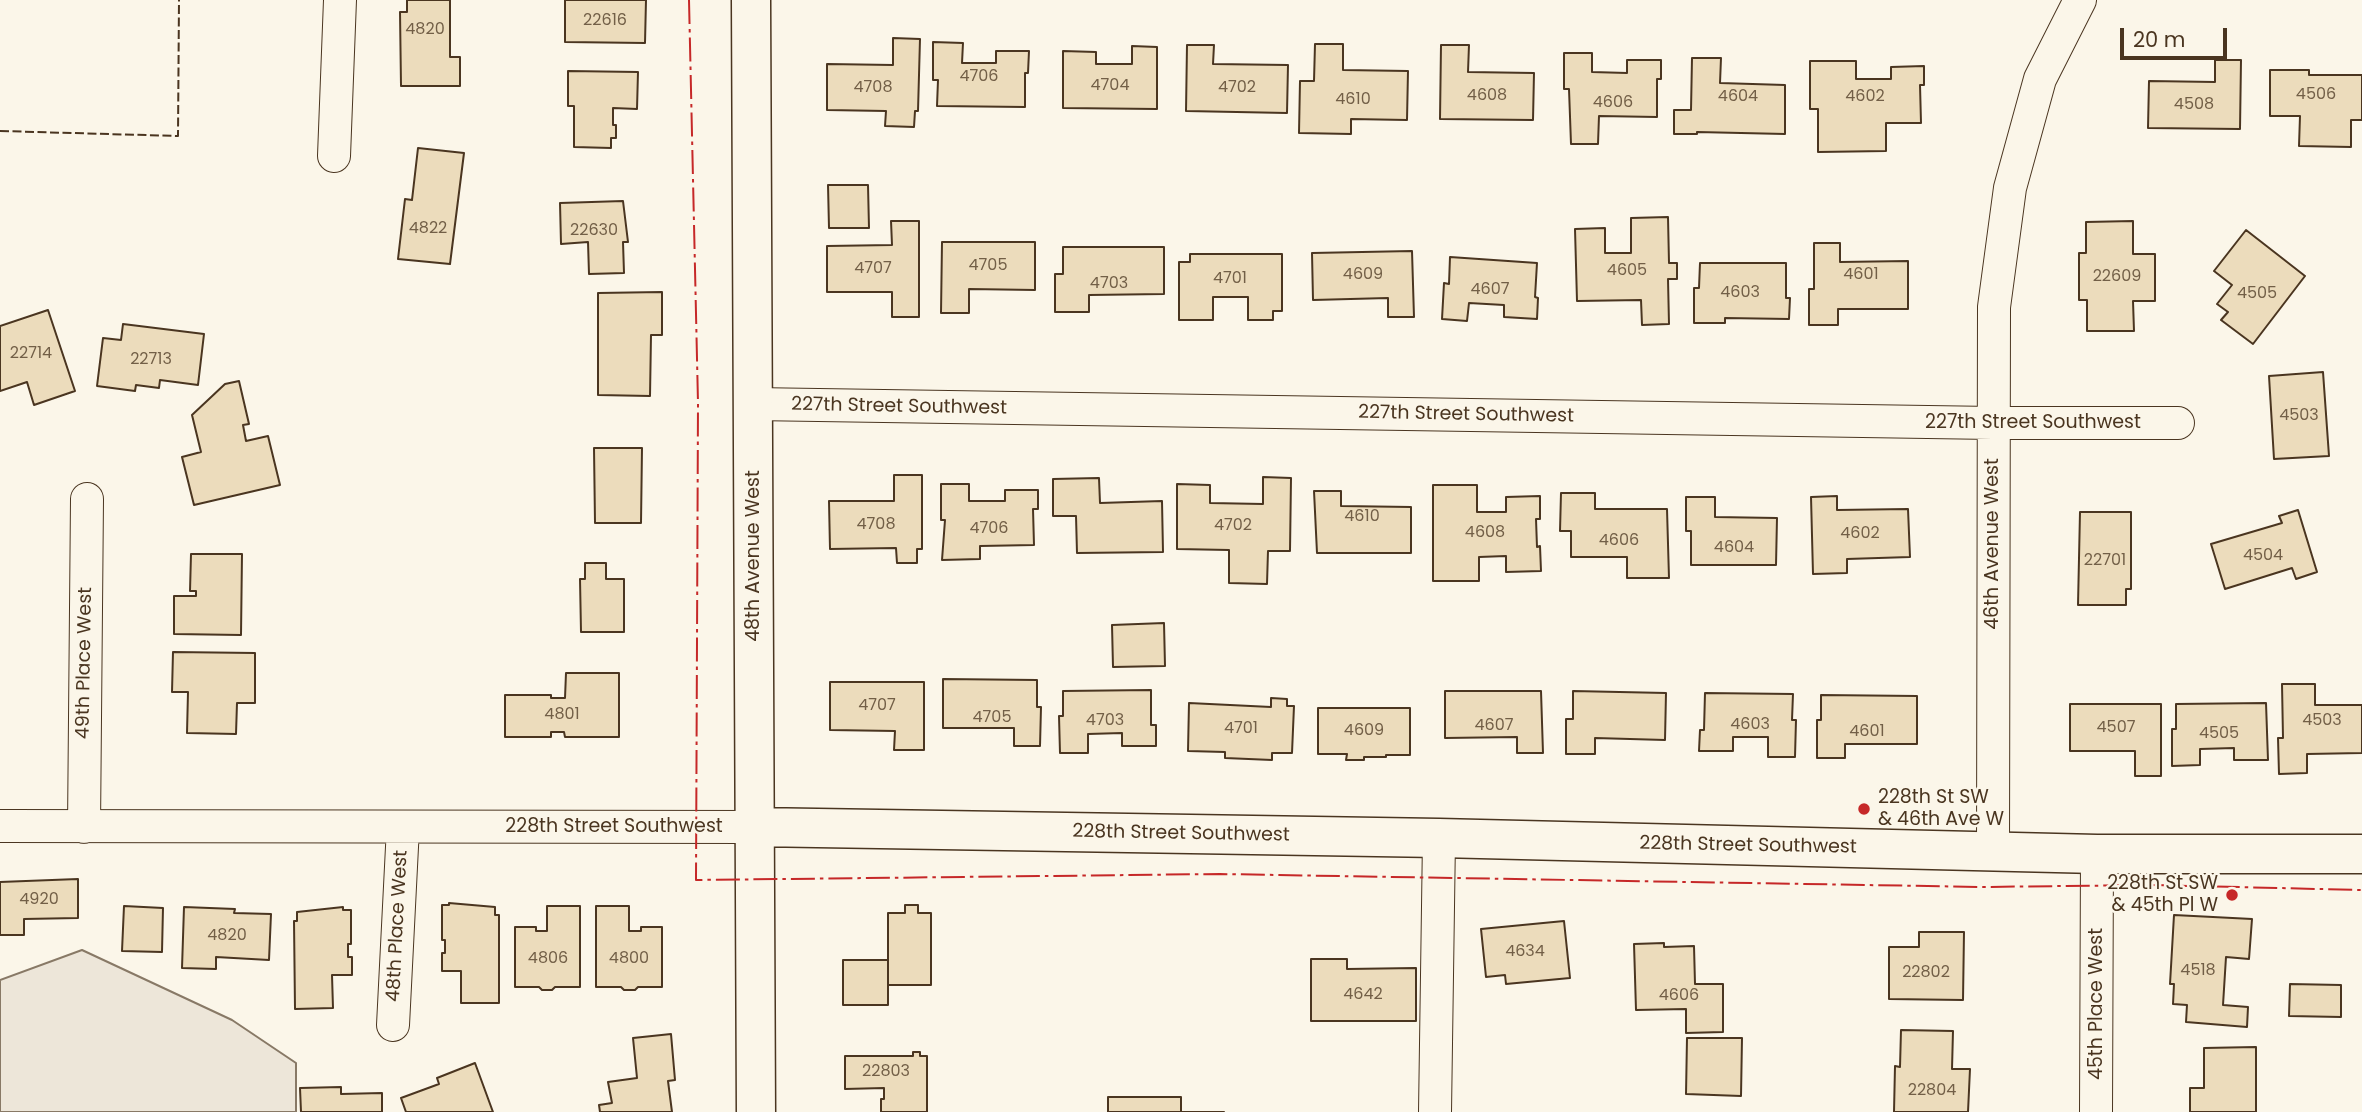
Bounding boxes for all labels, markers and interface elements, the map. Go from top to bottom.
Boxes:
house number: 22616 [583,11,627,31]
scale bar [2124,14,2231,58]
house number: 4820 [405,20,445,40]
text: 20 m [2133,25,2186,54]
house number: 4706 [959,67,999,87]
house number: 4704 [1091,76,1129,96]
house number: 4708 [854,78,892,98]
house number: 4702 [1218,78,1256,98]
house number: 4506 [2296,85,2336,105]
house number: 4608 [1467,86,1507,106]
house number: 4604 [1718,87,1758,107]
house number: 4602 [1845,87,1885,107]
house number: 4610 [1335,90,1371,110]
house number: 4606 [1593,93,1633,113]
house number: 4508 [2174,95,2214,115]
house number: 4822 [409,219,447,239]
house number: 22630 [570,221,618,241]
house number: 4705 [969,256,1007,276]
house number: 4707 [854,259,892,279]
house number: 4605 [1607,261,1647,281]
house number: 4609 [1343,265,1383,285]
house number: 4601 [1843,265,1879,285]
house number: 22609 [2093,267,2141,287]
house number: 4701 [1213,269,1247,289]
house number: 4703 [1090,274,1128,294]
house number: 4607 [1470,280,1510,300]
house number: 4603 [1720,283,1760,303]
house number: 4505 [2237,284,2277,304]
house number: 22714 [10,344,52,364]
house number: 22713 [130,350,172,370]
street label: 227th Street Southwest [791,394,1007,420]
street label: 227th Street Southwest [1358,402,1574,428]
house number: 4503 [2279,406,2319,426]
street label: 227th Street Southwest [1925,412,2141,434]
street label: 46th Avenue West [1982,458,2004,630]
street label: 48th Avenue West [743,470,765,642]
house number: 4610 [1344,507,1380,527]
house number: 4708 [857,515,895,535]
house number: 4702 [1214,516,1252,536]
house number: 4706 [969,519,1009,539]
house number: 4608 [1465,523,1505,543]
house number: 4602 [1840,524,1880,544]
house number: 4606 [1599,531,1639,551]
house number: 4604 [1714,538,1754,558]
house number: 4504 [2243,546,2283,566]
house number: 22701 [2084,551,2126,571]
street label: 49th Place West [72,587,98,739]
house number: 4707 [858,696,896,716]
house number: 4801 [544,705,580,725]
house number: 4705 [973,708,1011,728]
house number: 4703 [1086,711,1124,731]
house number: 4503 [2302,711,2342,731]
house number: 4603 [1730,715,1770,735]
house number: 4607 [1474,716,1514,736]
house number: 4507 [2097,718,2135,738]
house number: 4701 [1224,719,1258,739]
house number: 4609 [1344,721,1384,741]
house number: 4601 [1849,722,1885,742]
house number: 4505 [2199,724,2239,744]
place label: 228th St SW & 46th Ave W [1878,787,2004,831]
marker: 228th St SW & 46th Ave W [1856,801,1872,817]
street label: 228th Street Southwest [505,816,723,838]
street label: 228th Street Southwest [1072,821,1290,847]
street label: 228th Street Southwest [1639,833,1857,859]
street label: 48th Place West [383,849,413,1003]
place label: 228th St SW & 45th Pl W [2107,873,2218,917]
marker: 228th St SW & 45th Pl W [2224,887,2240,903]
house number: 4920 [19,890,59,910]
house number: 4820 [207,926,247,946]
street label: 45th Place West [2086,928,2108,1080]
house number: 4634 [1505,942,1545,962]
house number: 4806 [528,949,568,969]
house number: 4800 [609,949,649,969]
house number: 4518 [2180,961,2216,981]
house number: 22802 [1902,963,1950,983]
house number: 4642 [1343,985,1383,1005]
house number: 4606 [1659,986,1699,1006]
house number: 22803 [862,1062,910,1082]
house number: 22804 [1908,1081,1956,1101]

